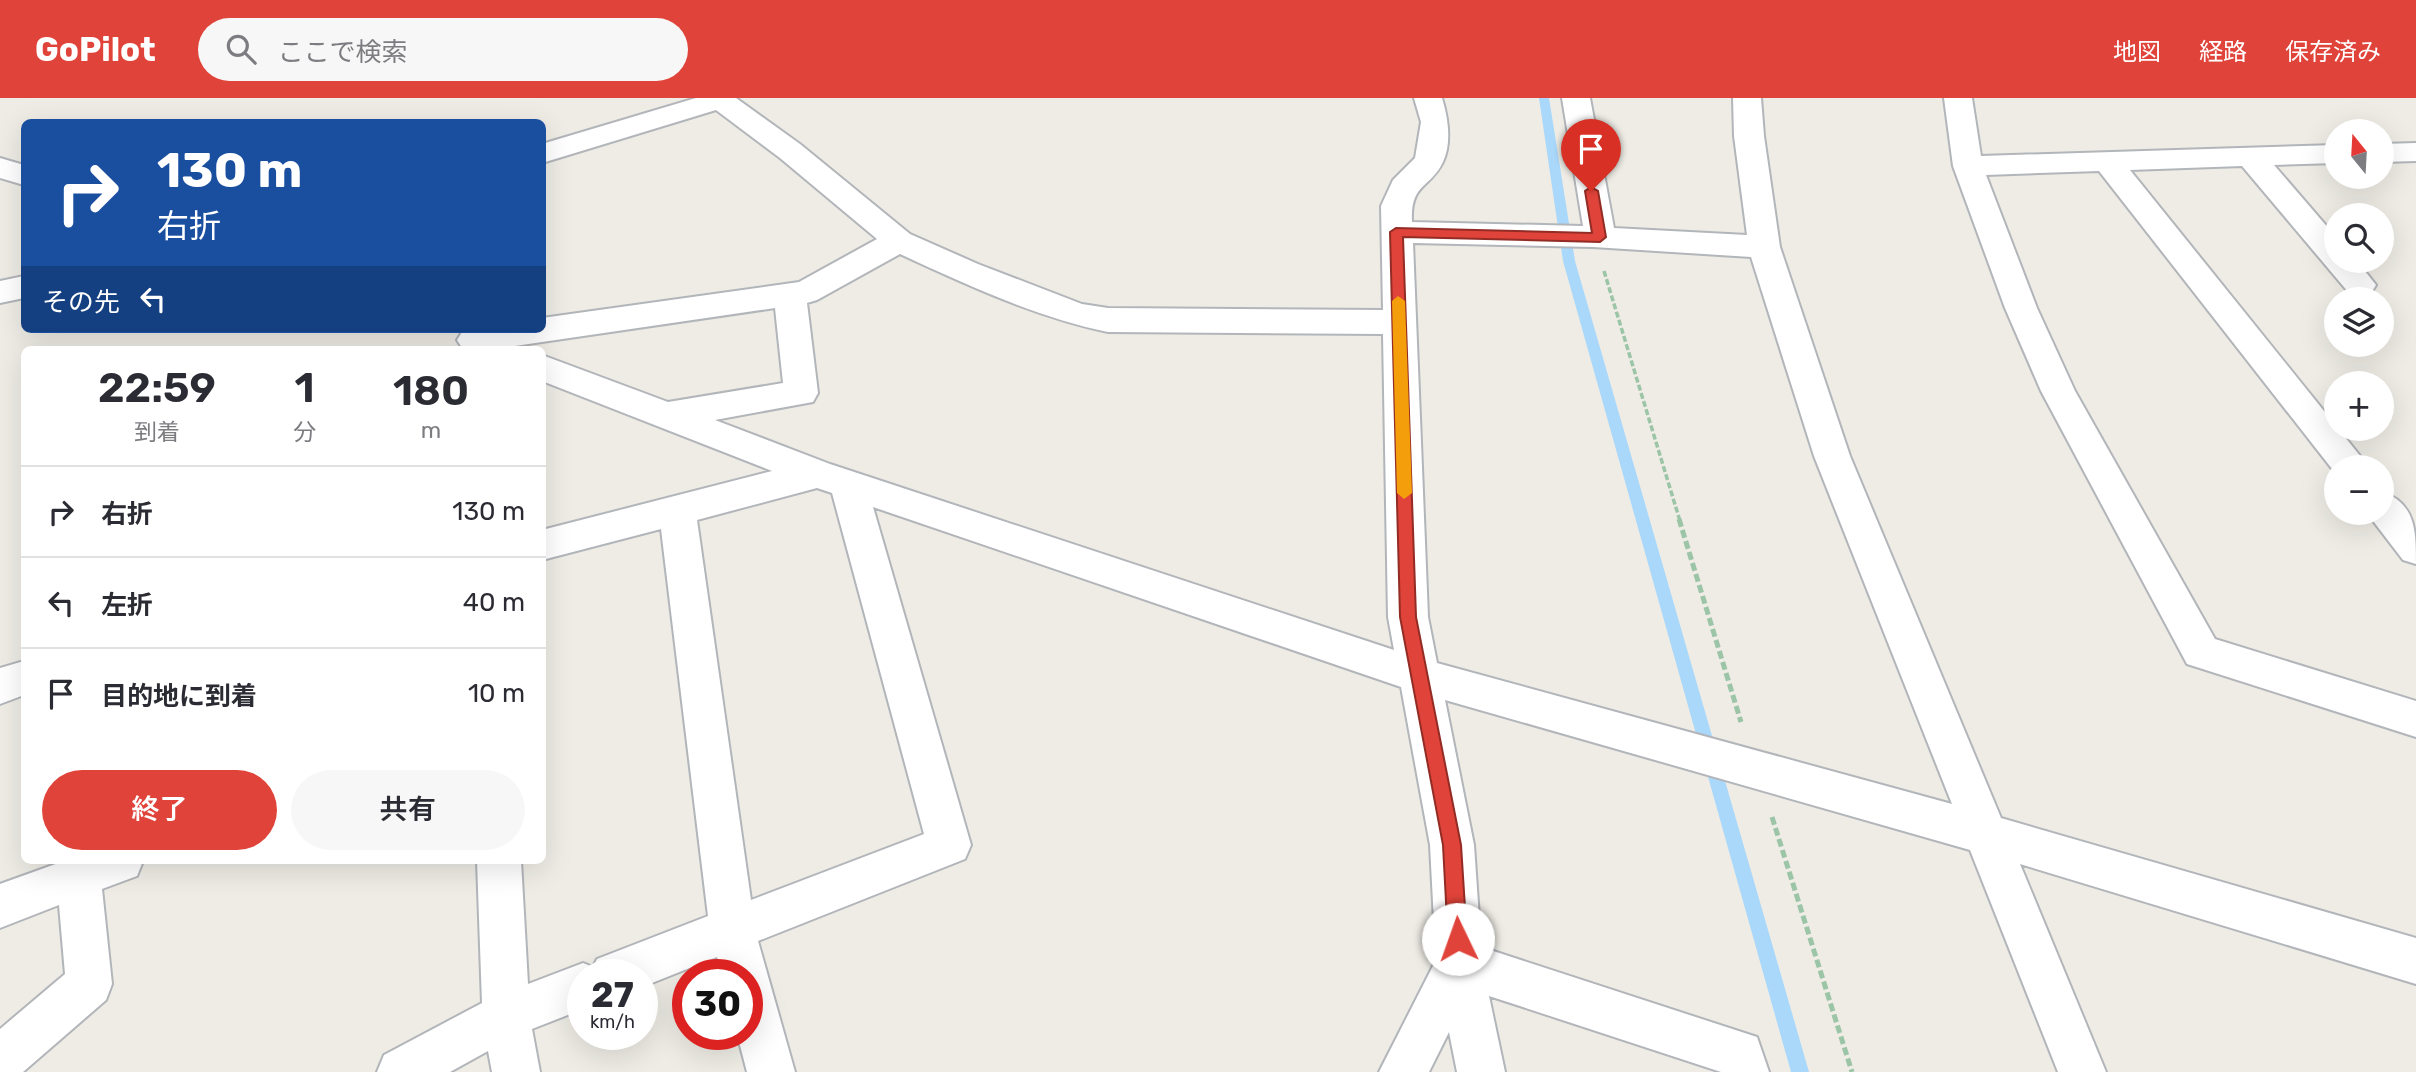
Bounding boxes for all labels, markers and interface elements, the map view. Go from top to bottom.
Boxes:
search box [198,18,688,81]
text: GoPilot [35,30,156,69]
icon: search [222,30,260,68]
text: ここで検索 [278,37,408,68]
text: 地図 [2113,38,2161,66]
text: 経路 [2199,38,2247,66]
text: 保存済み [2285,38,2381,66]
pin [1561,119,1621,191]
north arrow [2324,119,2394,189]
map controls [2324,119,2394,525]
icon: arrive [1572,130,1610,168]
text: 130 m [157,141,302,199]
icon: right [42,147,133,238]
button: search [2324,203,2394,273]
text: 右折 [157,207,221,245]
icon: left [134,280,172,318]
text: その先 [42,287,120,318]
button: layers [2324,287,2394,357]
text: 22:59 [98,363,216,413]
text: 1 [294,363,315,413]
text: 180 [393,366,469,416]
button: + [2324,371,2394,441]
text: m [421,416,441,444]
text: 到着 [134,418,180,446]
text: 分 [293,418,316,446]
button: − [2324,455,2394,525]
icon: right [42,493,80,531]
text: 130 m [452,496,525,527]
text: 右折 [101,499,153,530]
icon: left [42,584,80,622]
text: 40 m [463,587,525,618]
text: 左折 [101,590,153,621]
icon: arrive [42,675,80,713]
text: 10 m [468,678,525,709]
text: 目的地に到着 [101,681,257,712]
button: 終了 [42,770,277,850]
button: 共有 [291,770,525,850]
position arrow [1421,902,1495,976]
speed limit sign: 30 [672,959,763,1050]
text: 27 [591,974,634,1016]
text: km/h [590,1011,635,1033]

